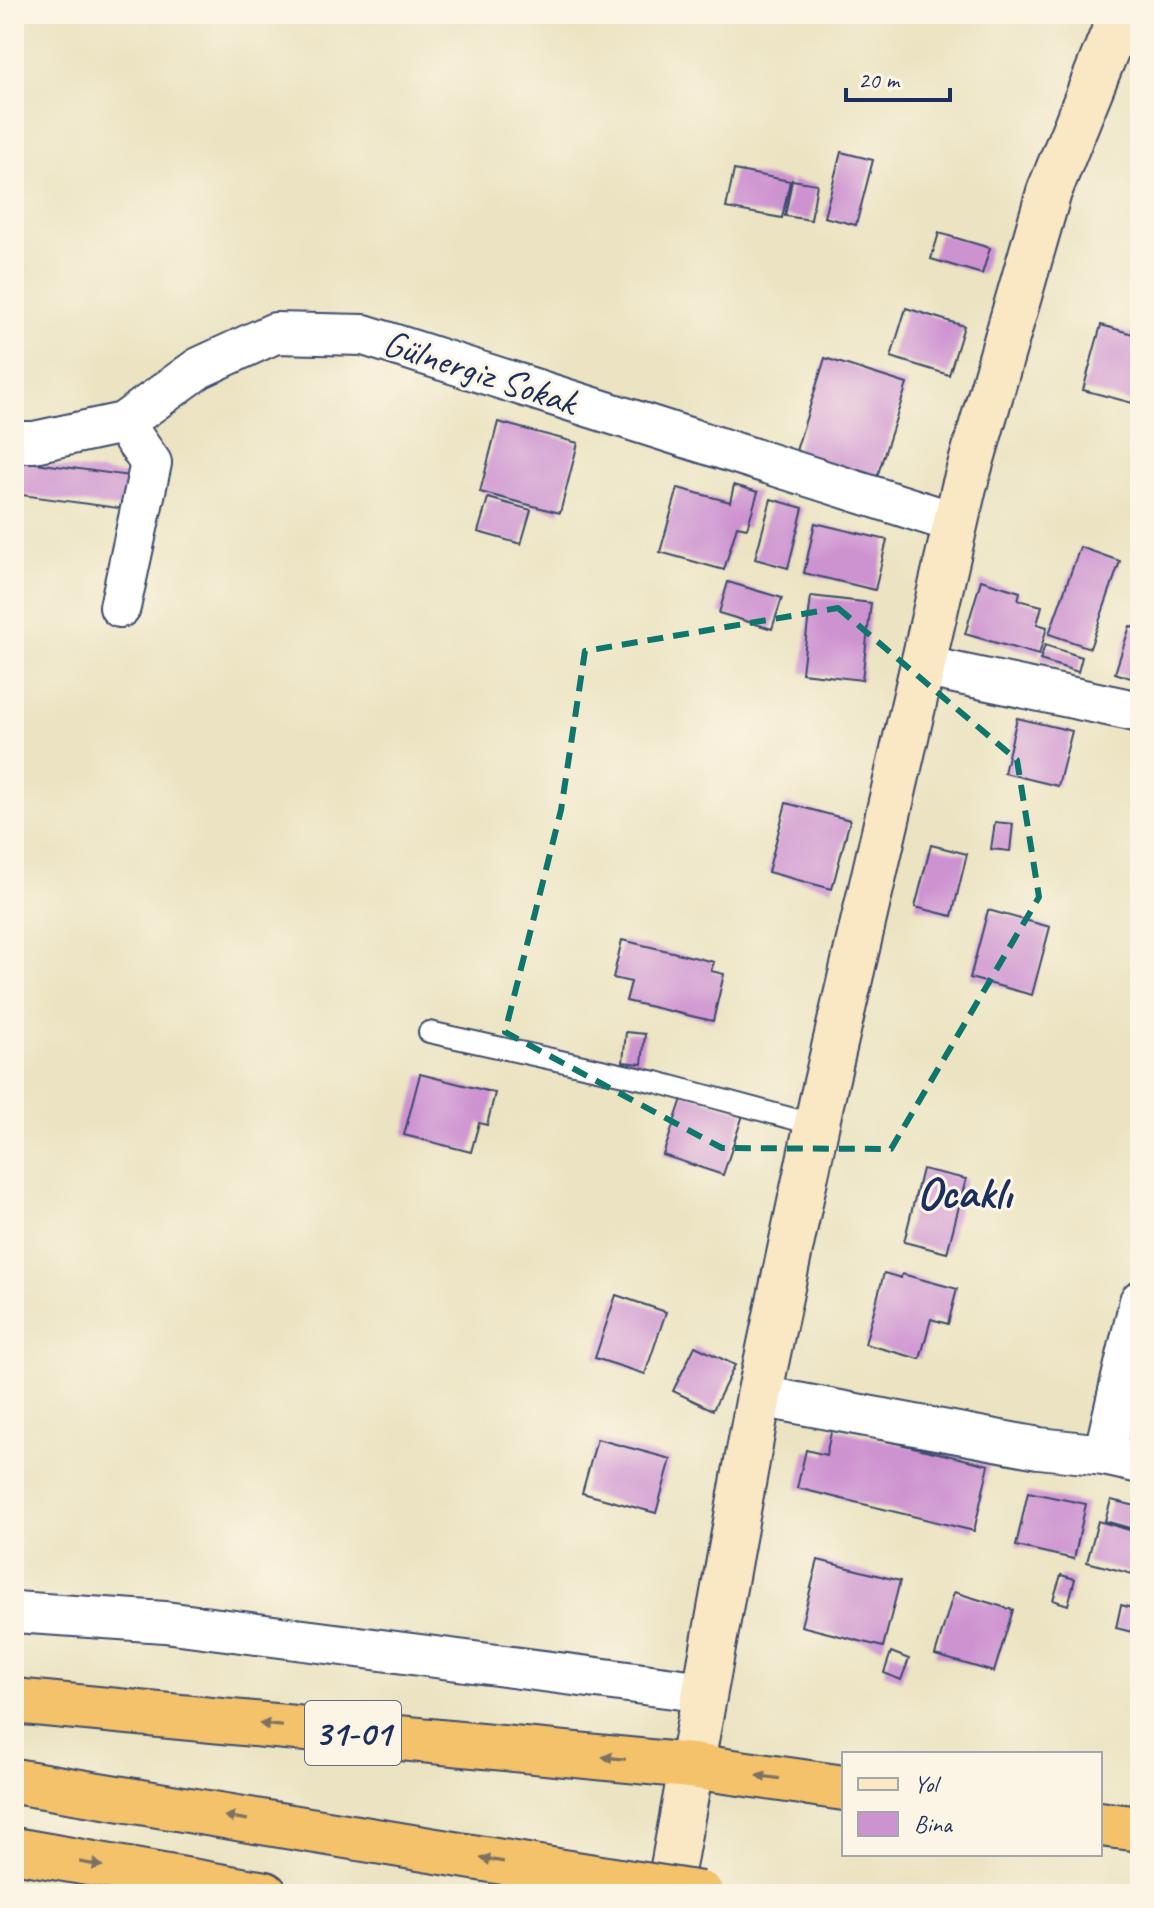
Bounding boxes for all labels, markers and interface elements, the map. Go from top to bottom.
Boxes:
scale bar [846,52,950,102]
text: 20 m [858,65,901,95]
street label: Gülnergiz Sokak [378,319,585,426]
district label: Ocaklı [917,1164,1014,1222]
road number: 31-01 [305,1701,401,1765]
one-way arrow [258,1719,283,1732]
one-way arrow [601,1752,626,1765]
legend [842,1752,1102,1856]
text: Yol [914,1769,941,1799]
one-way arrow [755,1770,780,1783]
text: Bina [914,1809,953,1839]
one-way arrow [223,1811,248,1823]
one-way arrow [479,1853,504,1866]
one-way arrow [79,1858,104,1870]

